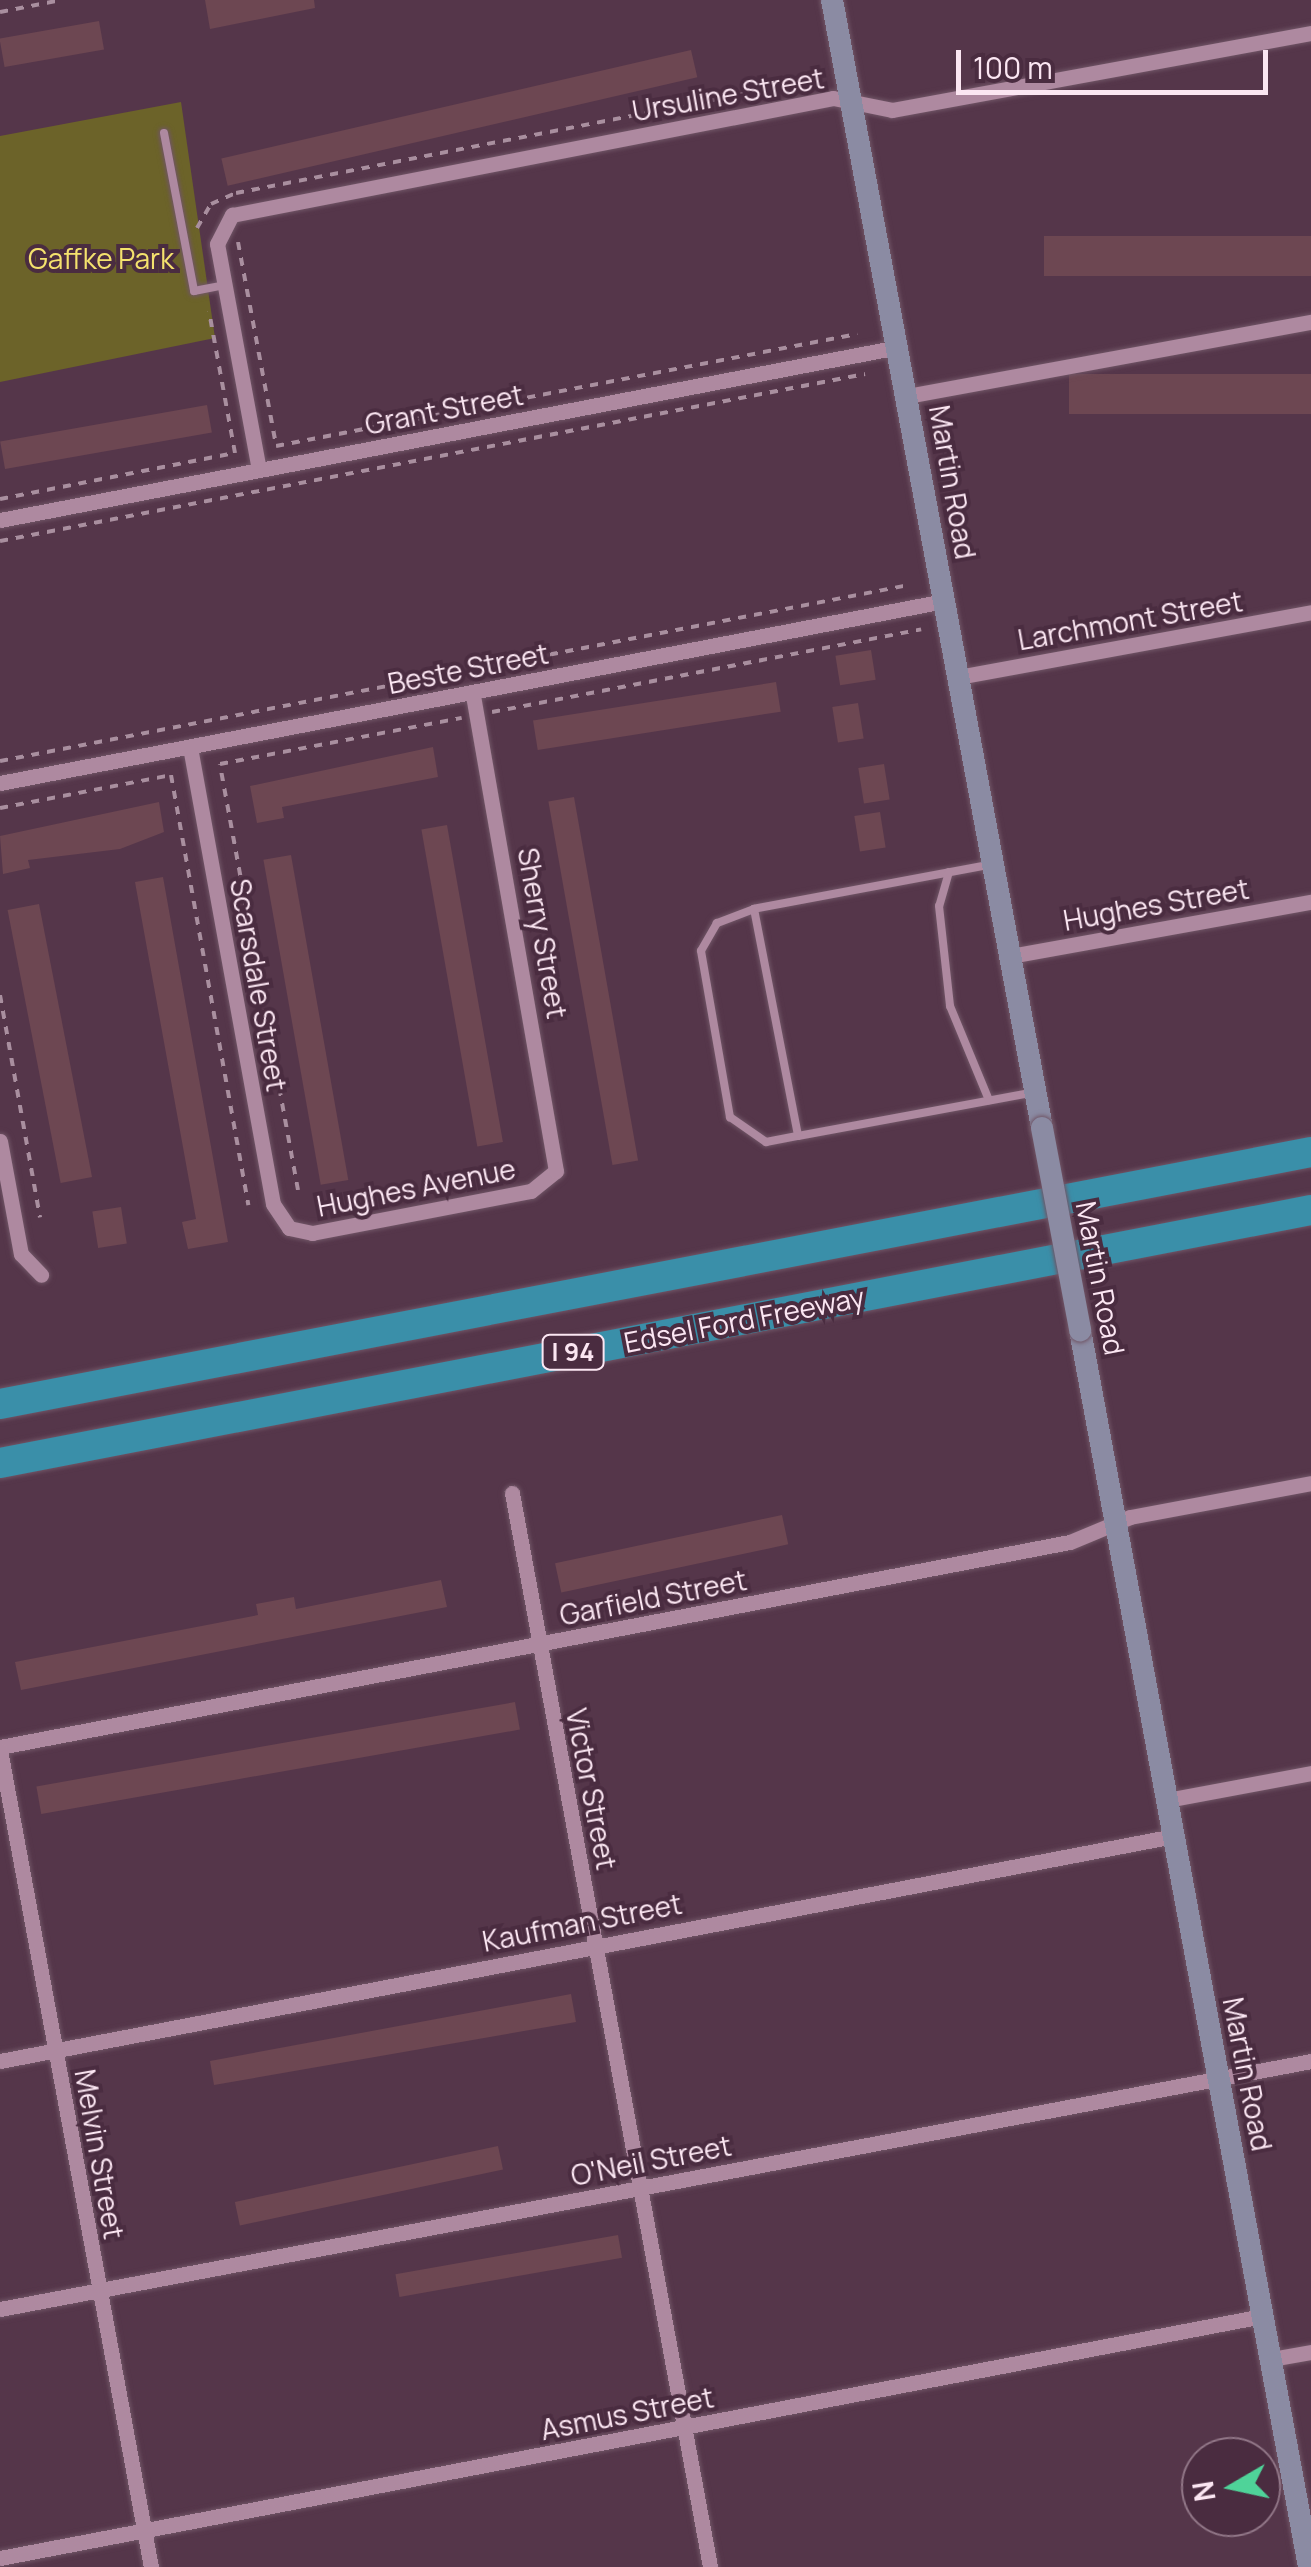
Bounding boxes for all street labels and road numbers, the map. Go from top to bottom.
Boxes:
street label: Ursuline Street [629,61,827,127]
street label: Grant Street [362,377,526,441]
street label: Martin Road [923,403,983,561]
street label: Larchmont Street [1015,584,1245,656]
street label: Beste Street [385,636,551,700]
street label: Sherry Street [511,845,575,1021]
street label: Hughes Street [1061,871,1251,937]
street label: Scarsdale Street [224,876,294,1094]
street label: Hughes Avenue [314,1151,518,1223]
street label: Martin Road [1070,1198,1132,1358]
street label: Edsel Ford Freeway [621,1279,867,1359]
road number: I 94 [540,1332,606,1372]
street label: Garfield Street [557,1562,749,1632]
street label: Victor Street [560,1706,624,1872]
street label: Kaufman Street [479,1886,685,1958]
street label: Martin Road [1217,1994,1279,2154]
street label: Melvin Street [69,2067,131,2241]
street label: O'Neil Street [568,2128,734,2192]
street label: Asmus Street [538,2380,716,2446]

